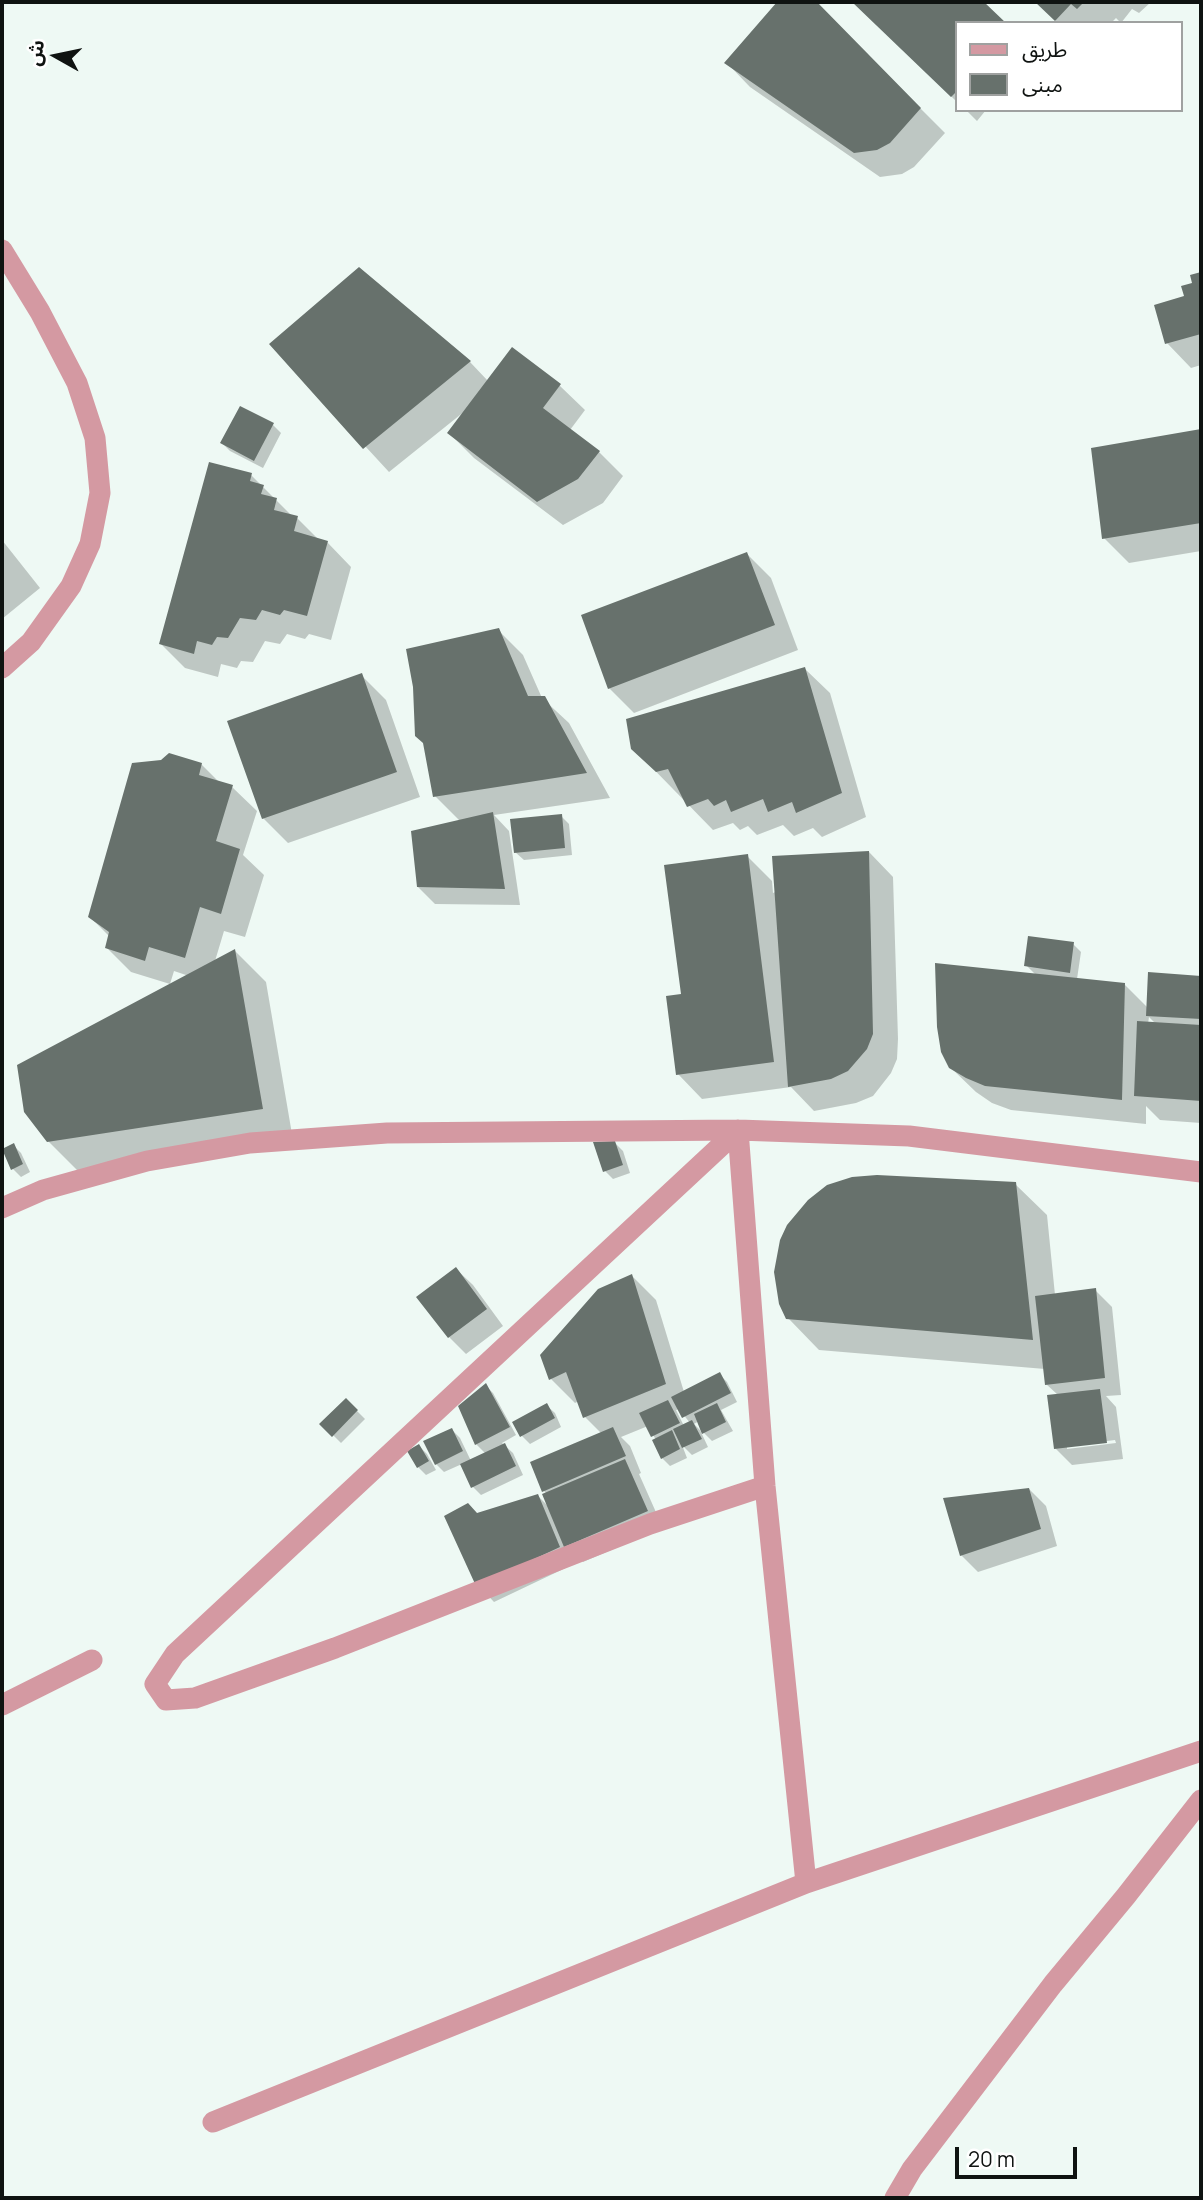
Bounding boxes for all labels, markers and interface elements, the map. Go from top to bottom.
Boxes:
north arrow [21,21,91,91]
legend [954,21,1182,112]
text: طريق [1022,35,1067,63]
text: ش [20,38,50,68]
text: مبنى [1022,70,1063,98]
scale bar [958,2134,1080,2178]
text: 20 m [968,2145,1015,2173]

